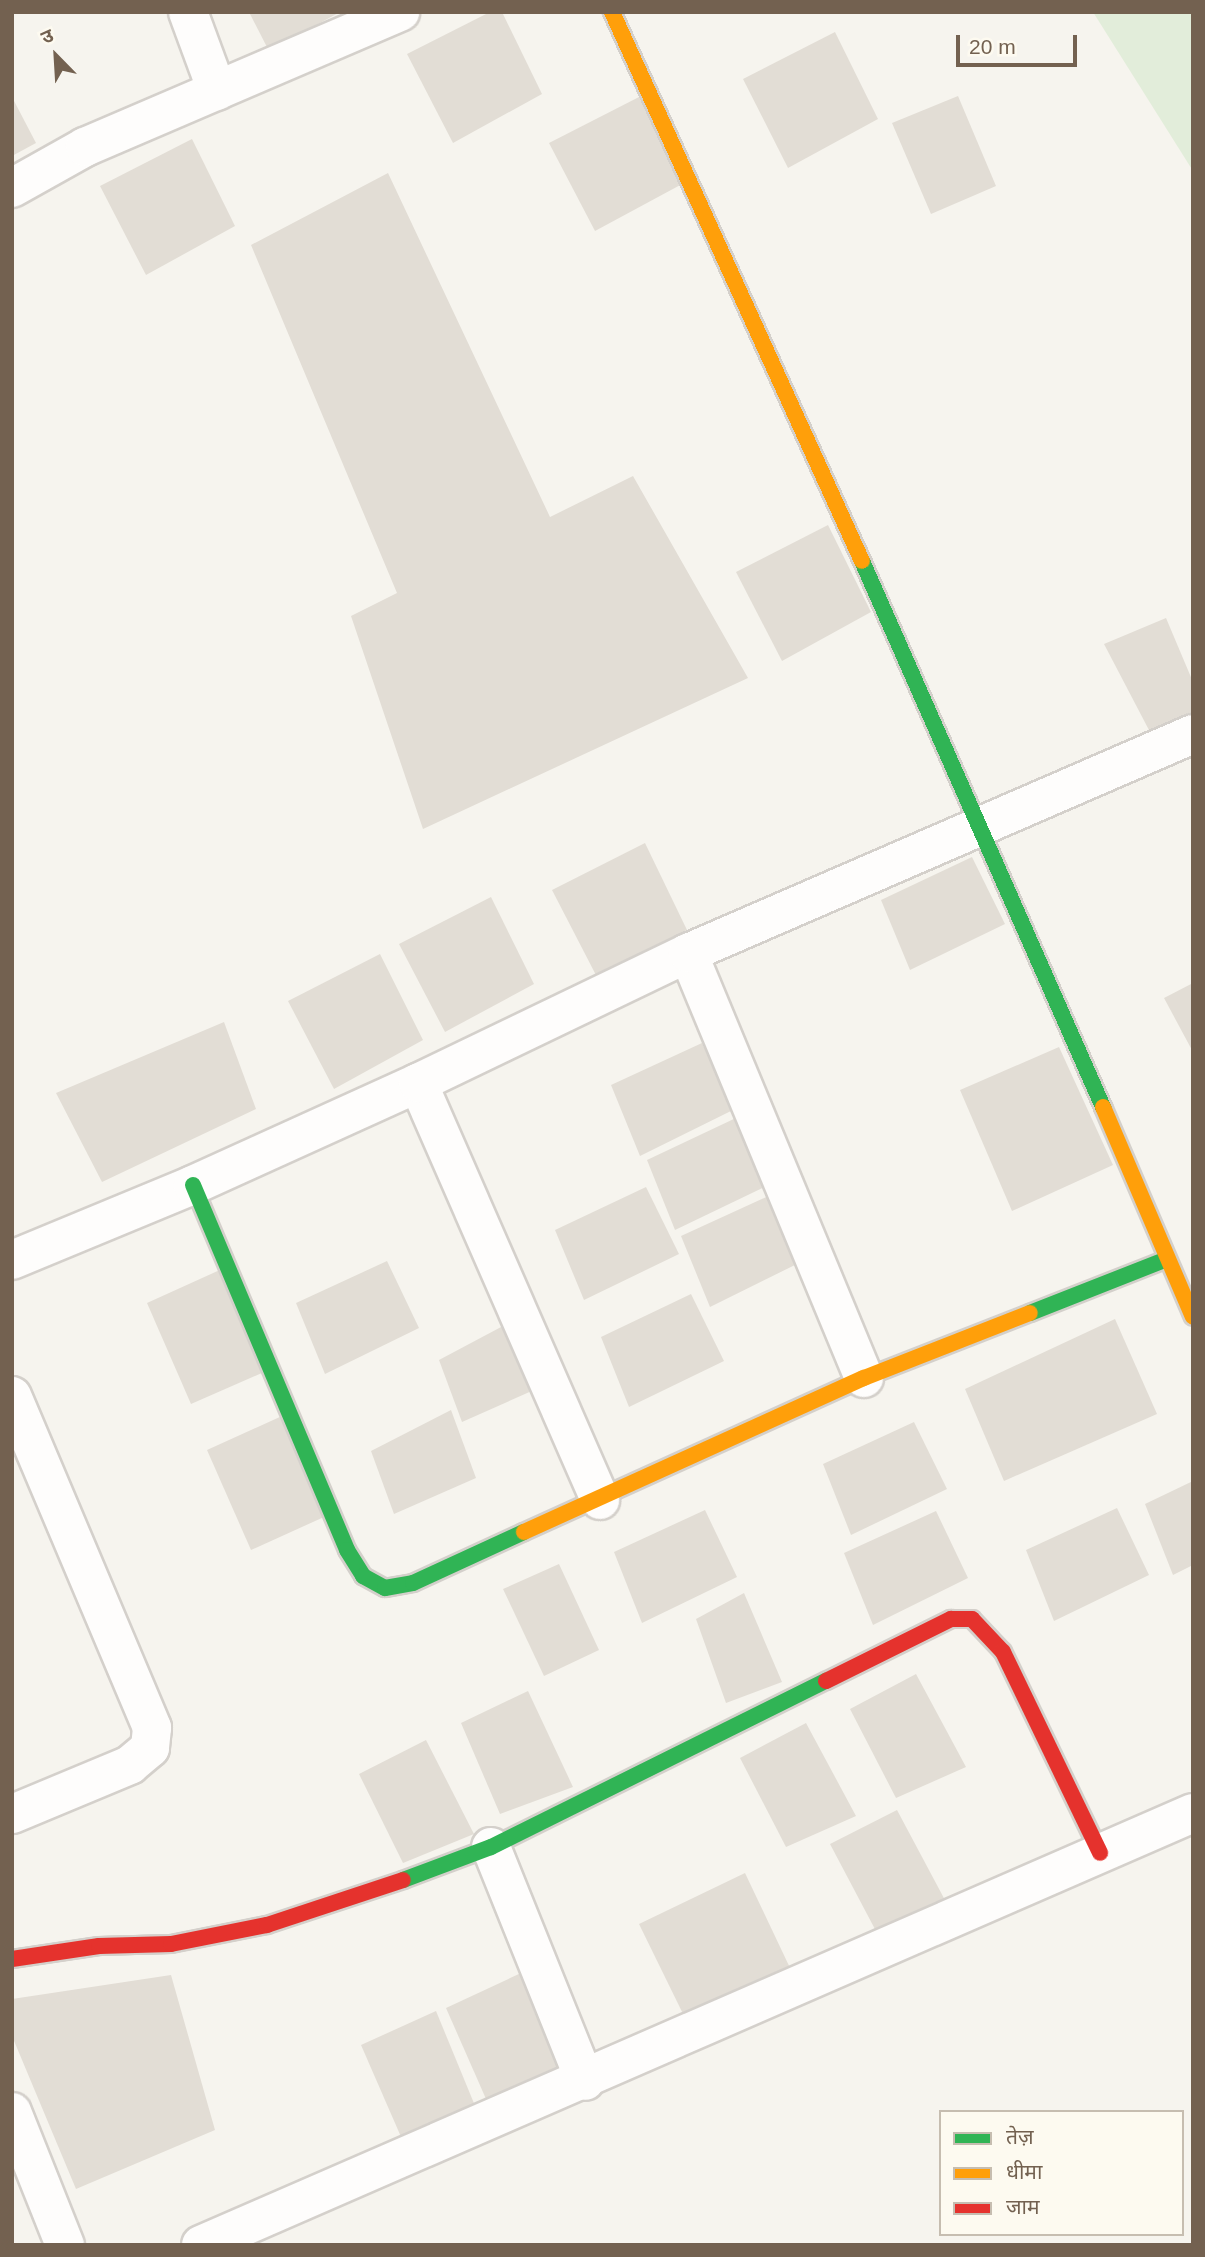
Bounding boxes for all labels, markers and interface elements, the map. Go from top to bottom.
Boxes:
north arrow [21,21,91,91]
scale bar [960,21,1081,65]
text: उ [38,25,57,48]
text: 20 m [969,35,1016,58]
legend [939,2110,1184,2236]
text: तेज़ [1006,2125,1034,2148]
text: धीमा [1006,2160,1042,2183]
text: जाम [1006,2195,1040,2218]

